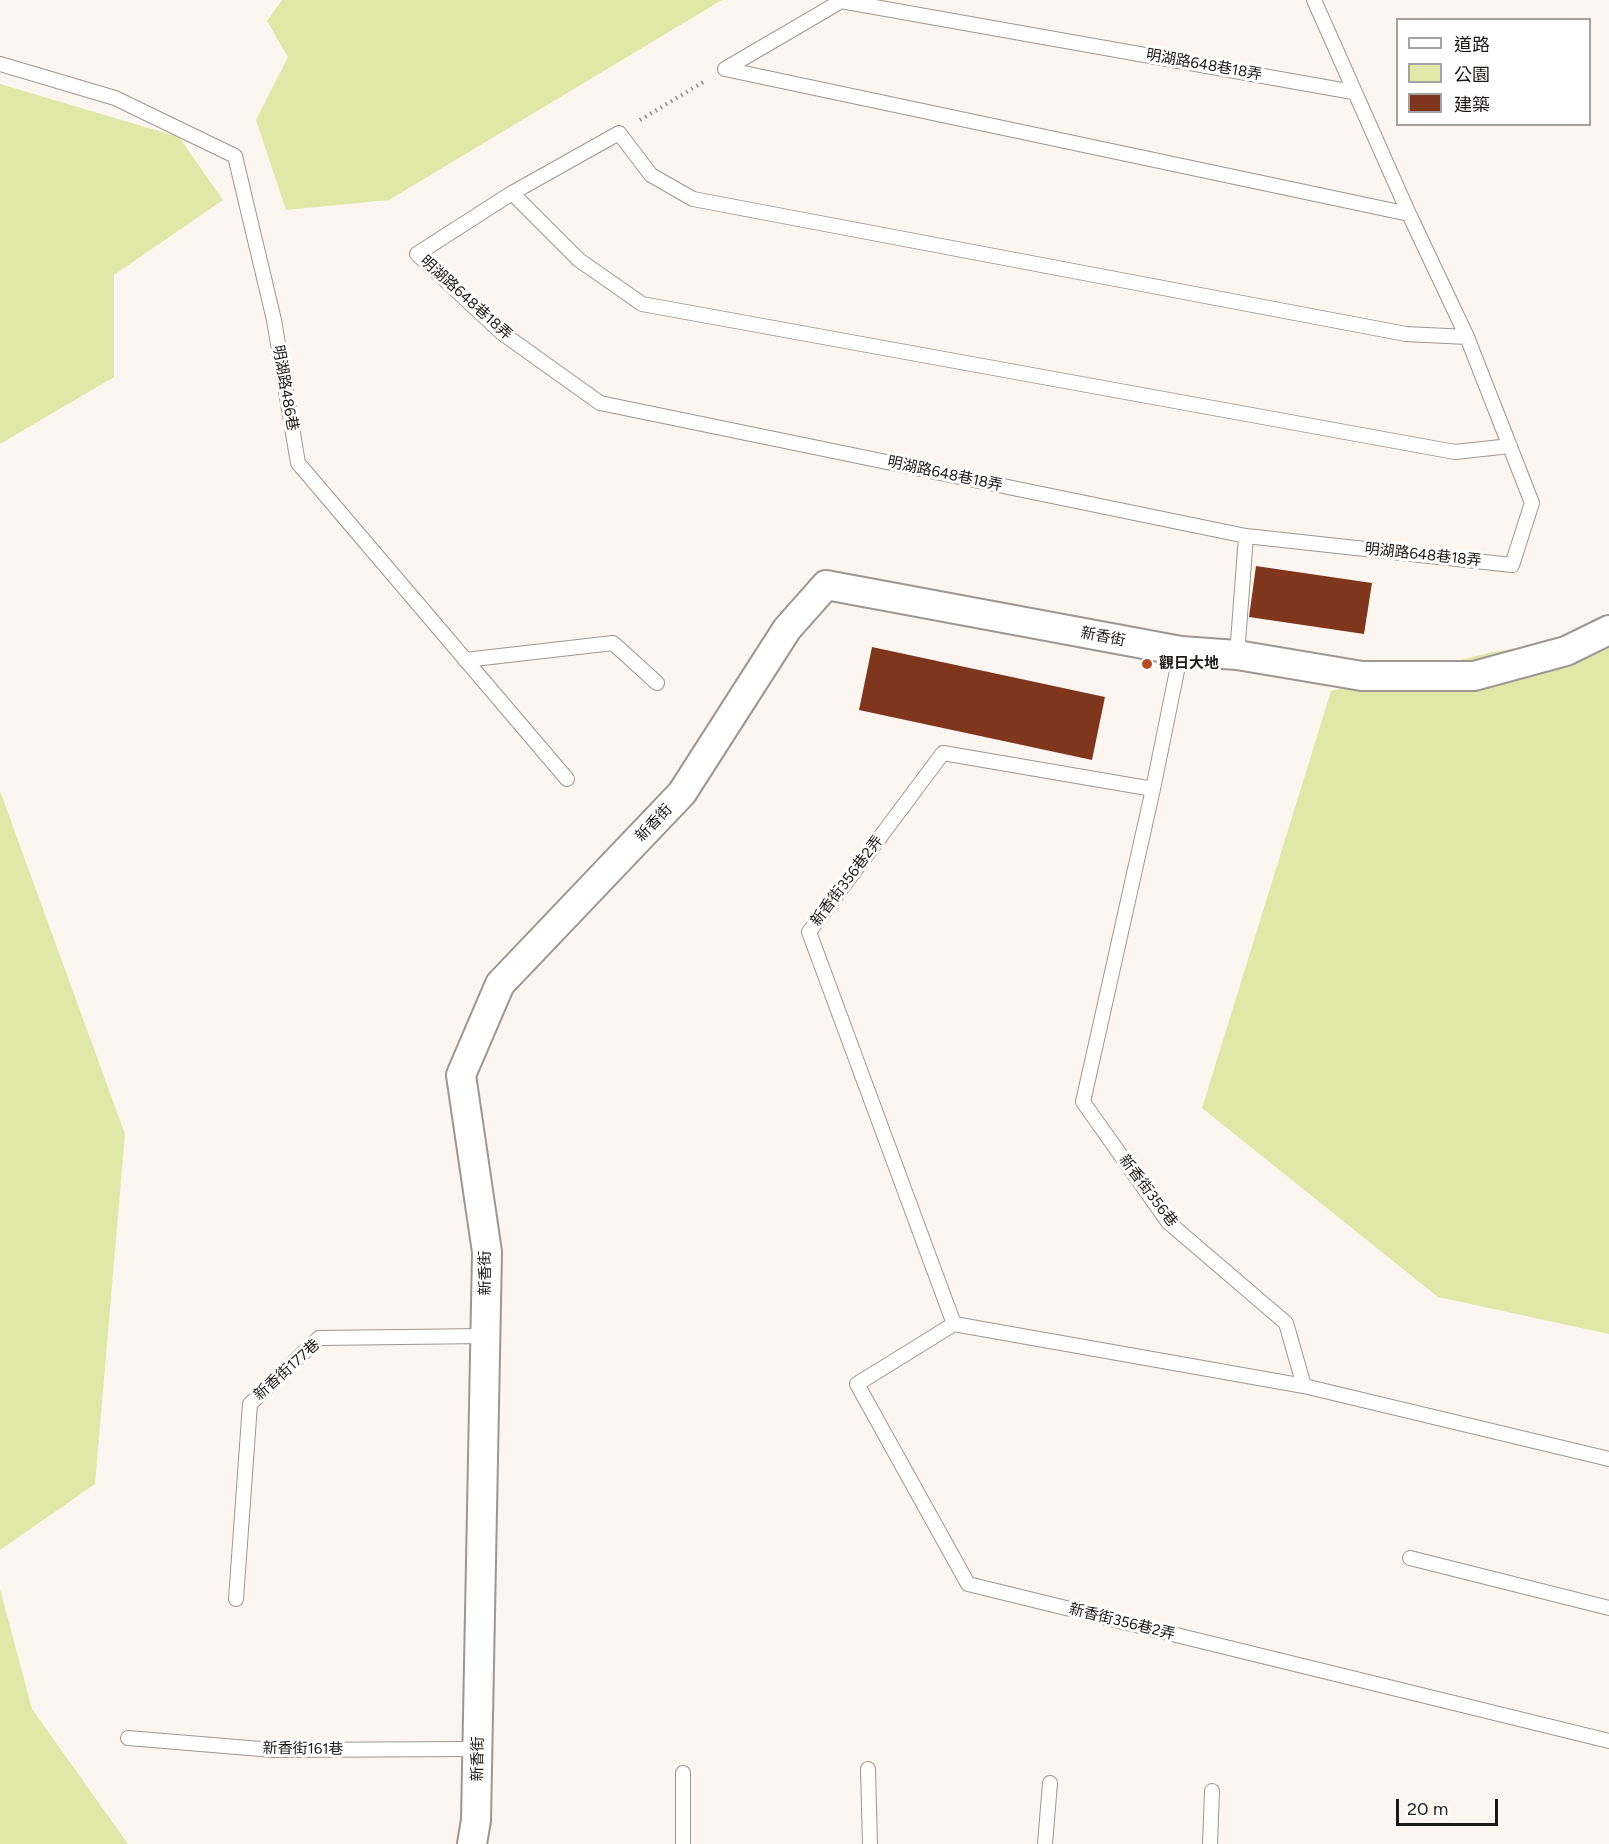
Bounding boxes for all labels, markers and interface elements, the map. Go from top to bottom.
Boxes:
legend [1396,18,1591,126]
text: 道路 [1454,34,1490,56]
street label: 明湖路648巷18弄 [1145,46,1263,84]
text: 公園 [1454,64,1490,86]
text: 建築 [1454,94,1490,116]
street label: 明湖路648巷18弄 [416,252,516,344]
street label: 明湖路486巷 [269,344,301,432]
street label: 明湖路648巷18弄 [886,453,1004,495]
street label: 明湖路648巷18弄 [1364,540,1482,570]
street label: 新香街 [1079,624,1127,650]
place label: 觀日大地 [1159,655,1219,673]
marker: 觀日大地 [1140,657,1154,671]
street label: 新香街 [632,801,676,845]
street label: 新香街356巷2弄 [807,832,887,930]
street label: 新香街356巷 [1115,1152,1181,1230]
street label: 新香街 [477,1251,495,1295]
street label: 新香街177巷 [250,1336,324,1404]
street label: 新香街356巷2弄 [1067,1600,1177,1644]
street label: 新香街 [469,1736,487,1782]
street label: 新香街161巷 [262,1739,344,1759]
scale bar [1399,1787,1501,1825]
text: 20 m [1407,1798,1448,1820]

